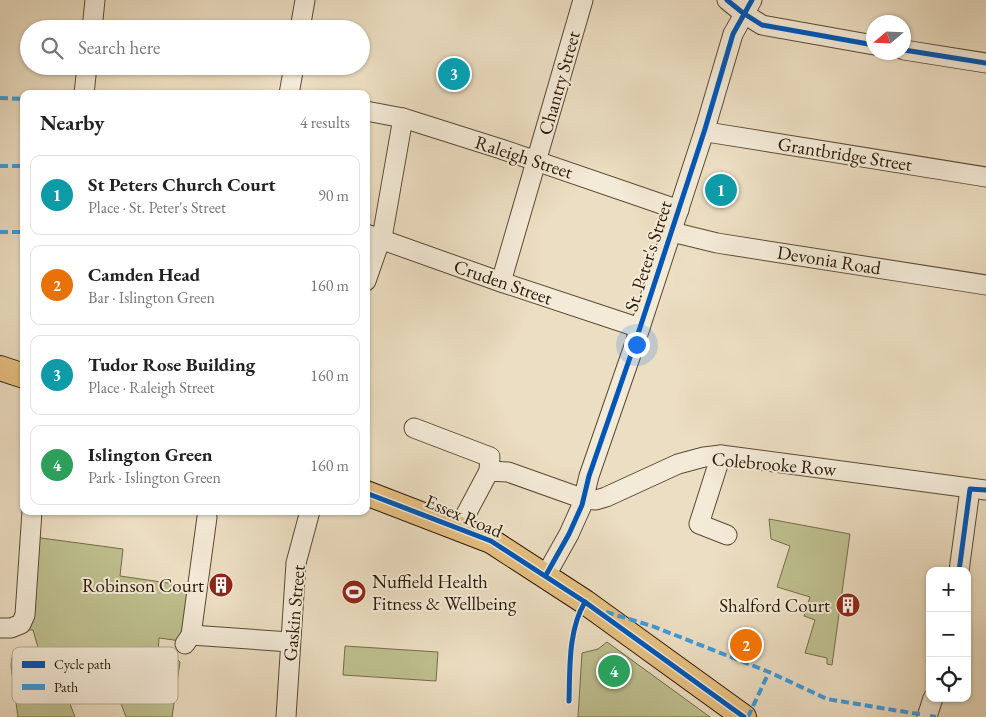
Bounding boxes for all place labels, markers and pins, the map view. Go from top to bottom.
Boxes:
pin: 3 [438,55,470,93]
pin: 1 [705,171,737,209]
place label: Nuffield Health Fitness & Wellbeing [372,569,517,616]
building icon: Robinson Court [208,572,234,598]
place label: Robinson Court [82,573,204,598]
sports icon: Nuffield Health Fitness & Wellbeing [341,579,367,605]
building icon: Shalford Court [835,592,861,618]
place label: Shalford Court [719,593,830,618]
pin: 2 [730,626,762,664]
pin: 4 [598,652,630,690]

